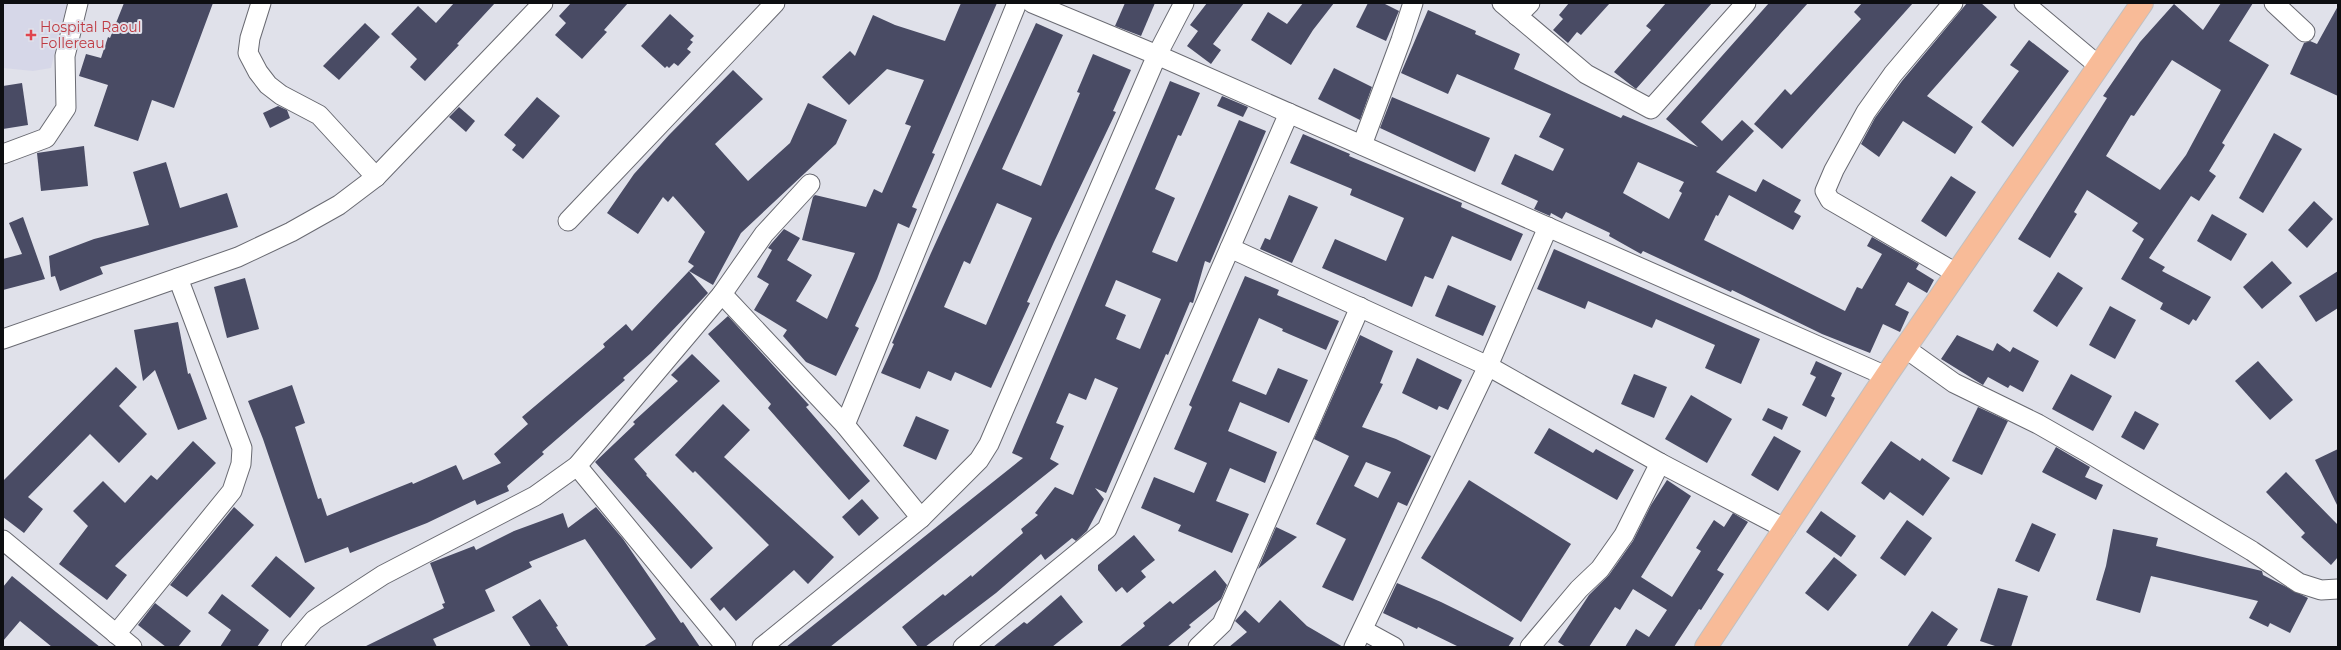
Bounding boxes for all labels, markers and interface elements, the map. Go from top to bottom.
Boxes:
place label: Hospital Raoul Follereau [40,18,142,52]
marker: Hospital Raoul Follereau [25,29,37,41]

